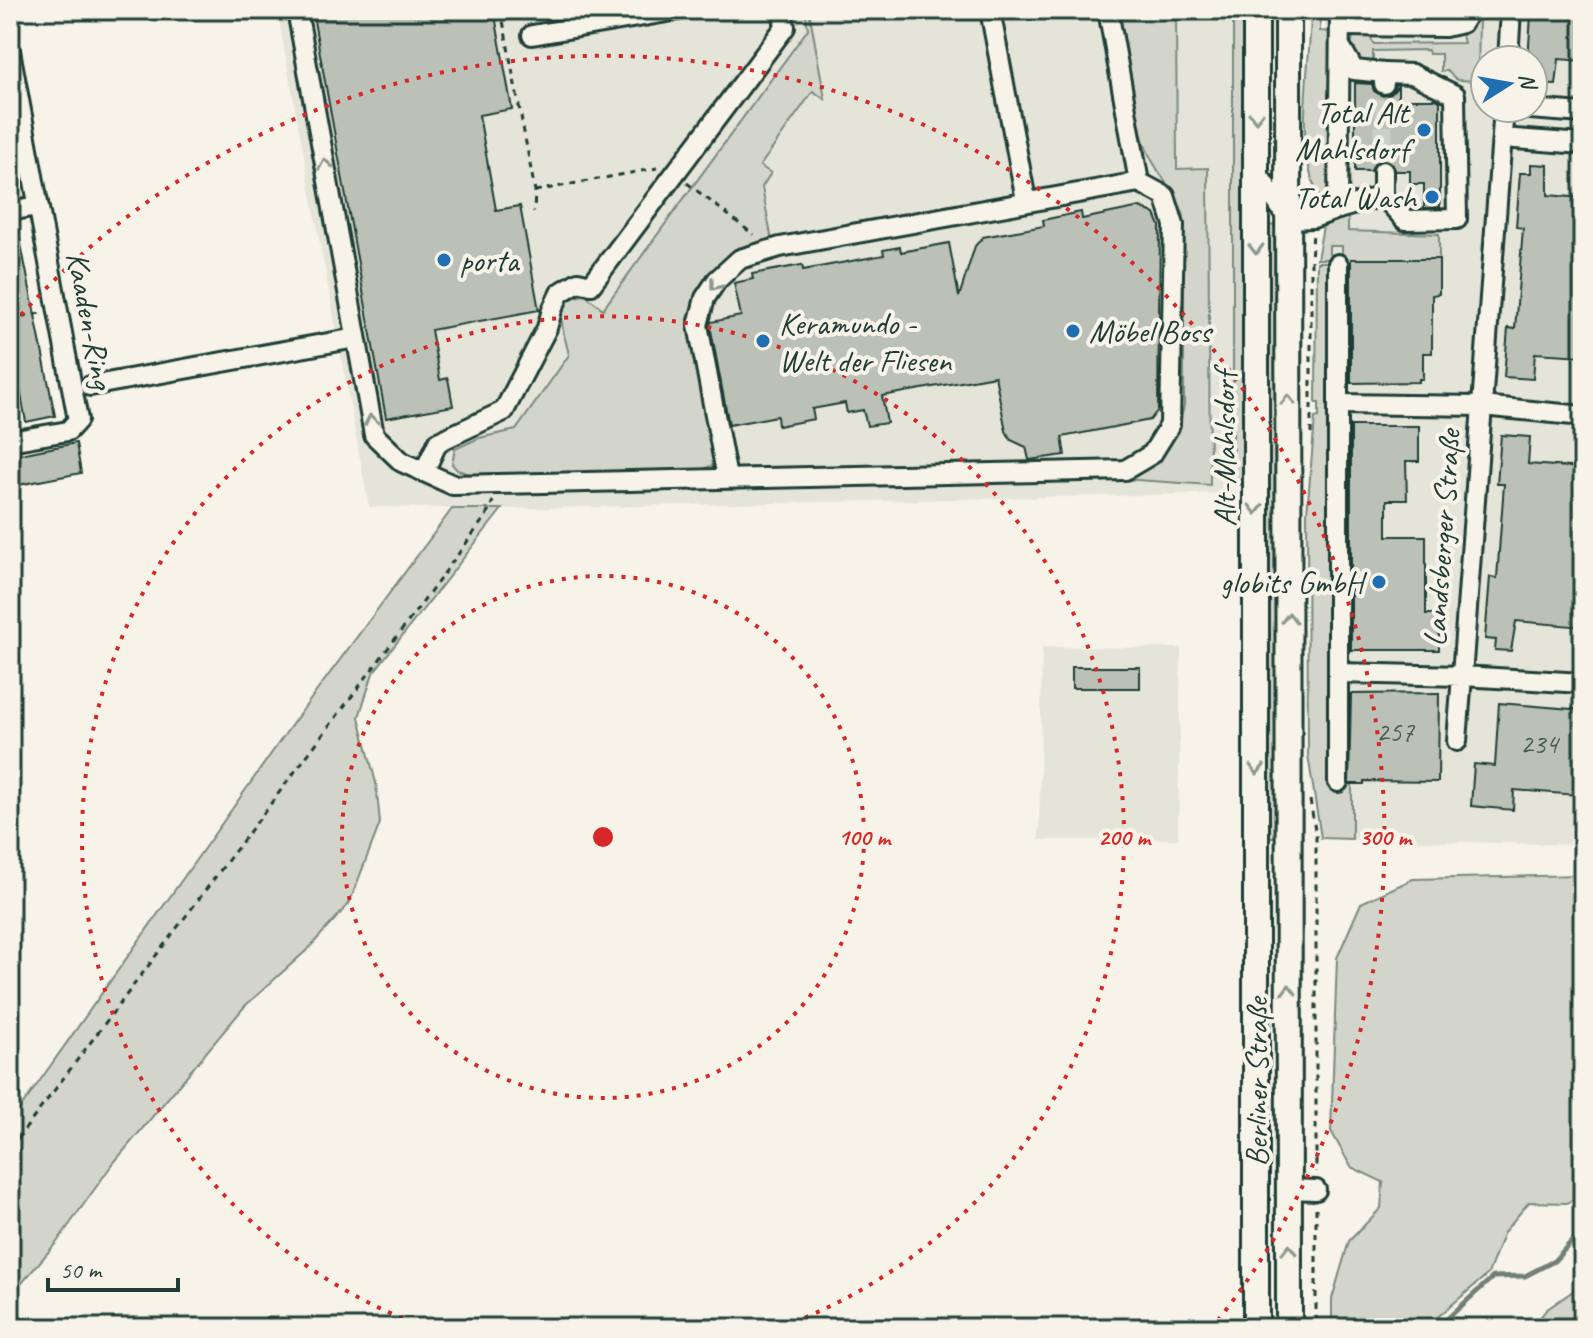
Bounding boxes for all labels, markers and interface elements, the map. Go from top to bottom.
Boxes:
north arrow [1469,44,1549,124]
text: N [1513,71,1543,93]
place label: Total Alt Mahlsdorf [1295,92,1416,170]
one-way arrow [1247,111,1265,124]
marker: Total Alt Mahlsdorf [1415,121,1433,139]
one-way arrow [318,157,335,171]
place label: Total Wash [1294,177,1418,218]
marker: Total Wash [1423,188,1441,206]
place label: porta [460,240,521,281]
one-way arrow [1247,243,1265,256]
street label: Kaaden-Ring [57,248,124,394]
marker: porta [435,251,453,269]
one-way arrow [711,276,725,291]
place label: Keramundo - Welt der Fliesen [779,303,953,381]
place label: Möbel Boss [1089,311,1214,352]
marker: Möbel Boss [1064,322,1082,340]
marker: Keramundo - Welt der Fliesen [754,332,772,350]
street label: Alt-Mahlsdorf [1204,364,1245,527]
one-way arrow [1279,393,1297,406]
one-way arrow [364,413,381,427]
street label: Landsberger Straße [1414,426,1470,648]
one-way arrow [1247,503,1265,516]
place label: globits GmbH [1220,562,1368,603]
marker: globits GmbH [1370,573,1388,591]
one-way arrow [1280,611,1298,624]
house number: 257 [1376,714,1415,749]
house number: 234 [1520,726,1560,761]
one-way arrow [1248,763,1266,776]
text: 100 m [838,822,892,852]
text: 200 m [1098,822,1152,852]
text: 300 m [1359,822,1413,852]
centre of rings [589,823,617,851]
one-way arrow [1280,983,1298,996]
street label: Berliner Straße [1236,995,1277,1166]
scale bar [48,1242,178,1292]
one-way arrow [1280,1243,1298,1256]
text: 50 m [60,1255,103,1285]

